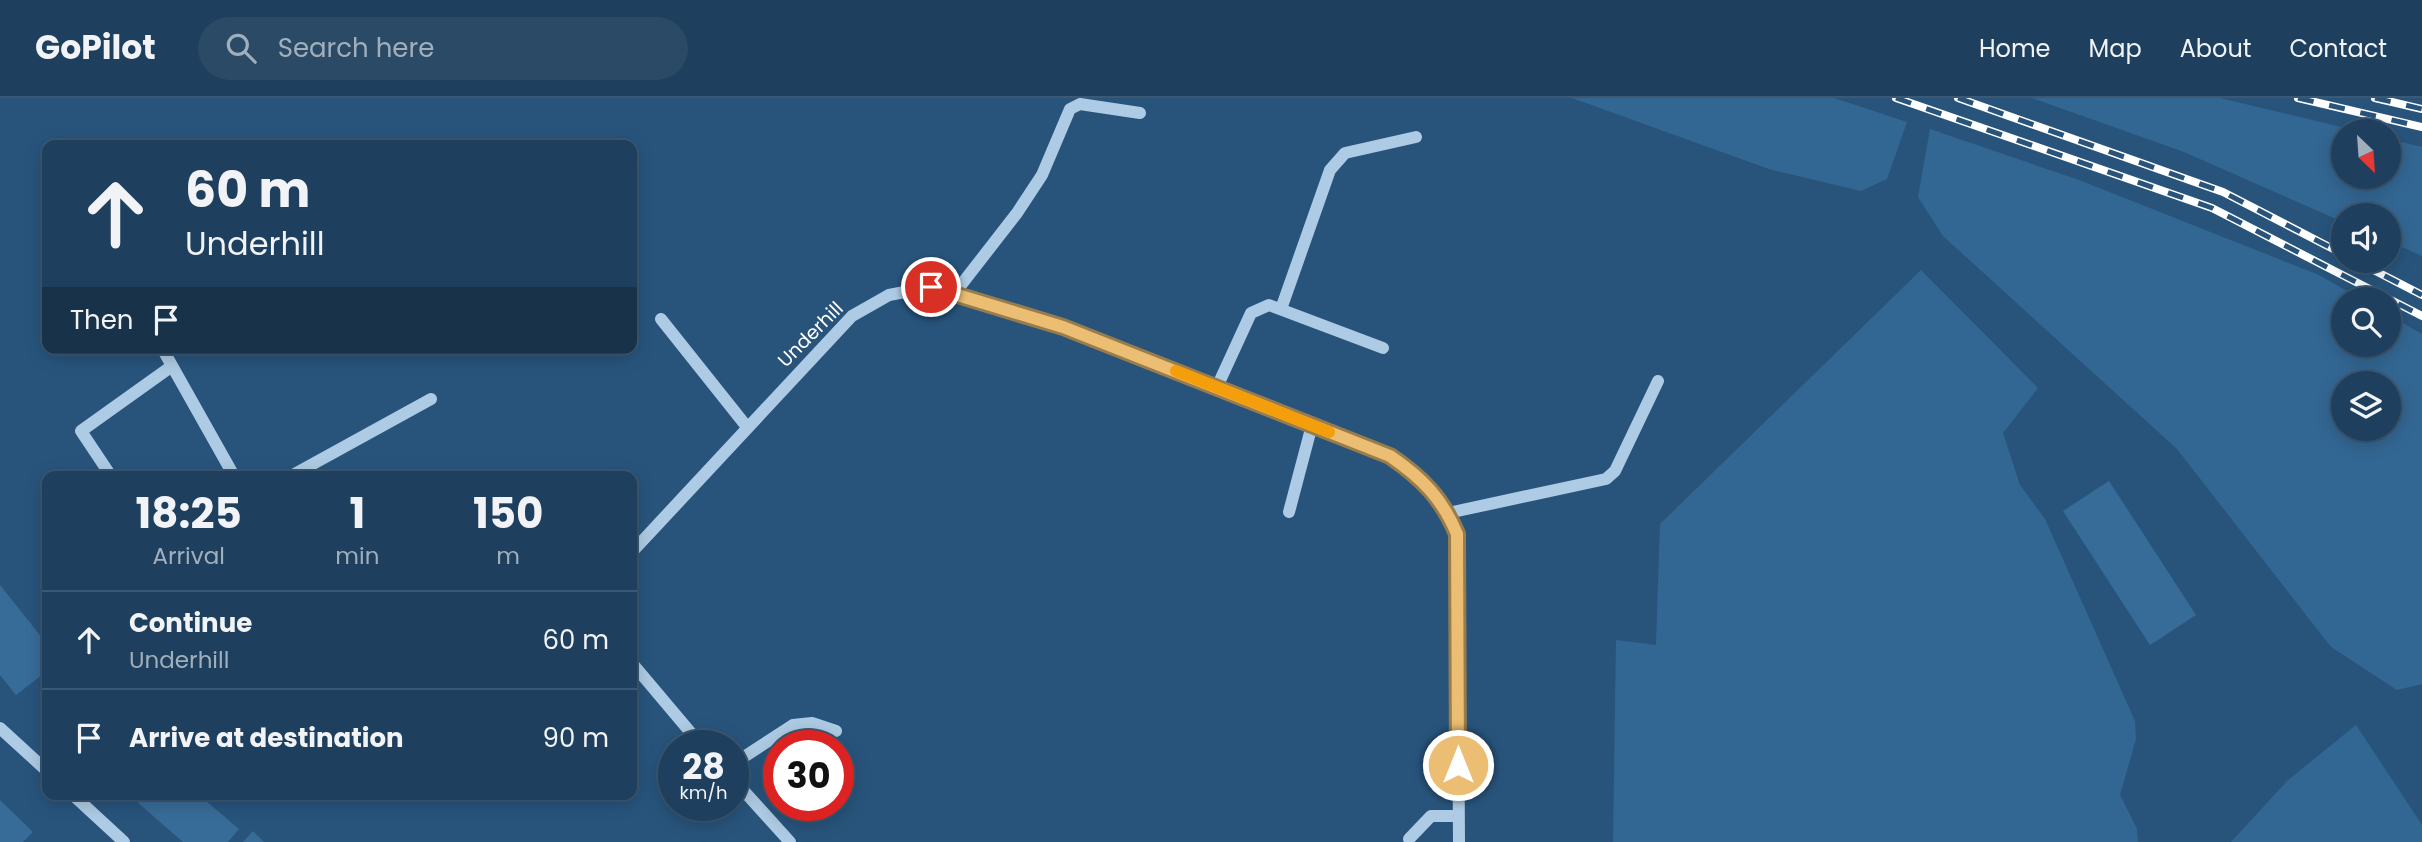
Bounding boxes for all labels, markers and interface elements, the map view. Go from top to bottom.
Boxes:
search box [198,17,688,80]
text: GoPilot [35,24,156,71]
icon: search [222,29,260,67]
text: Search here [278,30,434,66]
text: Home [1979,32,2051,65]
text: Map [2089,32,2142,65]
text: About [2180,32,2251,65]
text: Contact [2289,32,2387,65]
north arrow [2331,119,2401,189]
map controls [2331,119,2401,441]
text: 60 m [185,156,310,224]
icon: ahead [70,168,161,259]
button: sound [2331,203,2401,273]
text: Underhill [185,221,325,266]
pin [901,257,961,317]
icon: arrive [912,268,950,306]
button: search [2331,287,2401,357]
street label: Underhill [772,296,849,373]
icon: arrive [147,301,185,339]
text: Then [70,302,133,338]
button: layers [2331,371,2401,441]
text: 18:25 [136,484,242,543]
text: 1 [349,484,365,543]
text: 150 [473,484,543,543]
text: Arrival [152,540,225,572]
text: min [335,540,379,572]
text: m [496,540,520,572]
text: Continue [129,605,252,641]
icon: ahead [70,621,108,659]
text: 60 m [542,622,609,658]
text: Underhill [129,644,229,676]
icon: arrive [70,719,108,757]
text: Arrive at destination [129,720,404,756]
text: 90 m [543,720,609,756]
position arrow [1421,728,1495,802]
speed limit sign: 30 [763,730,854,821]
text: 28 [682,742,725,791]
text: km/h [680,780,727,805]

